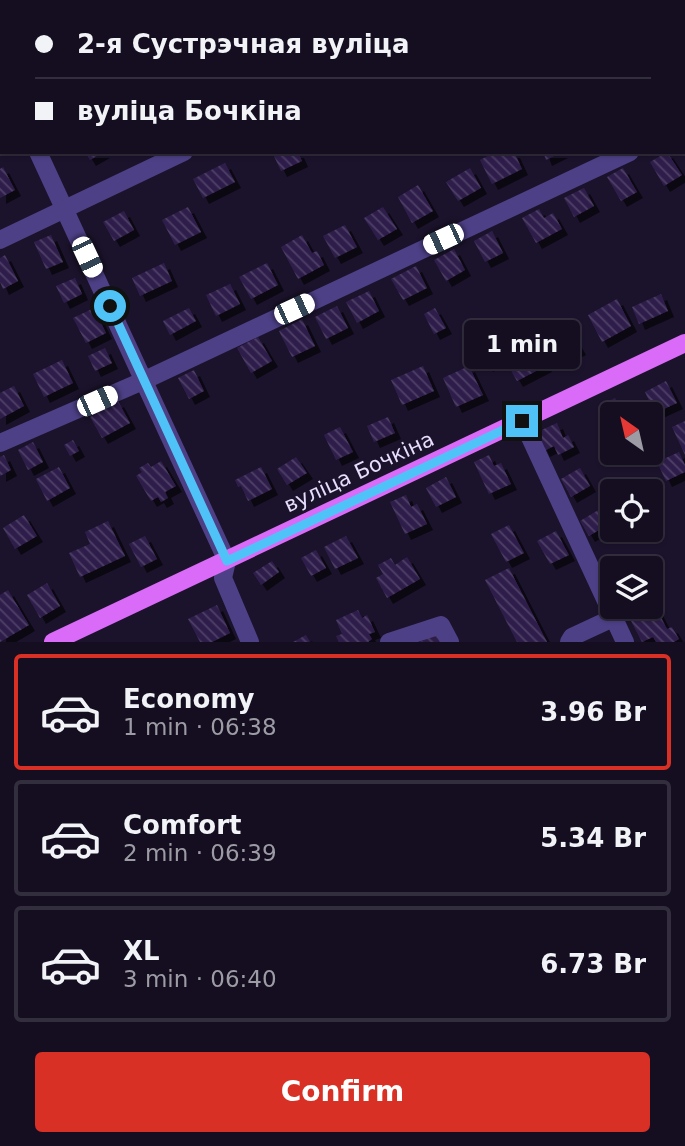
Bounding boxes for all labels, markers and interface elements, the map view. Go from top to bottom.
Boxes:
text: 2-я Сустрэчная вуліца [77,29,409,59]
text: вуліца Бочкіна [77,96,302,126]
car [420,221,467,257]
car [69,234,106,280]
route start [94,290,126,322]
car [271,291,318,327]
callout: 1 min [464,320,580,368]
text: 1 min [486,331,558,357]
car [74,383,121,419]
north arrow [600,402,663,466]
map controls [600,402,663,619]
route end [506,405,538,437]
street label: вуліца Бочкіна [280,427,438,517]
button: locate [600,479,663,542]
button: layers [600,556,663,619]
icon: car [39,681,102,744]
text: Economy [123,684,254,714]
text: 3.96 Br [540,697,646,727]
text: 1 min · 06:38 [123,714,277,740]
icon: car [39,807,102,870]
text: Comfort [123,810,241,840]
text: 5.34 Br [540,823,646,853]
text: 2 min · 06:39 [123,840,277,866]
icon: car [39,933,102,996]
text: XL [123,936,160,966]
text: 6.73 Br [540,949,646,979]
text: 3 min · 06:40 [123,966,277,992]
button: Confirm [35,1052,650,1132]

